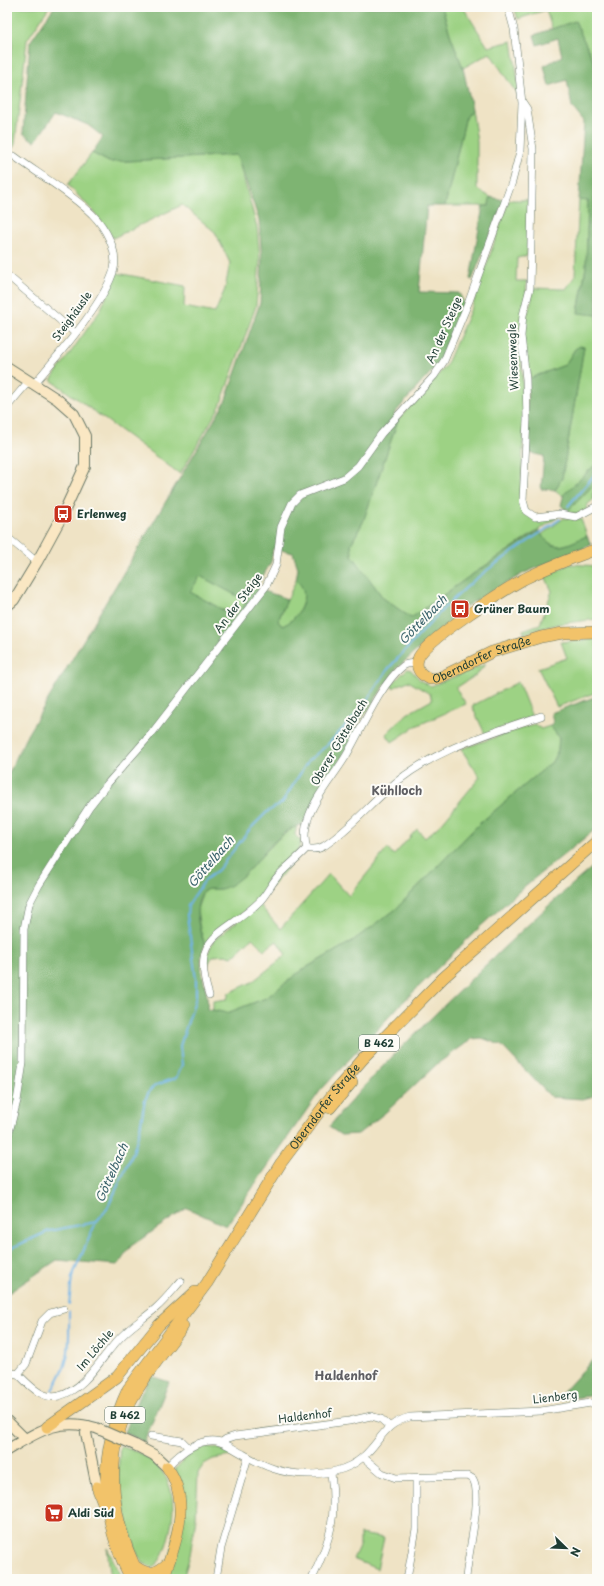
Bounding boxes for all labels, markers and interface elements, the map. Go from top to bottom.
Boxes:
street label: Steighäusle [48,287,96,344]
street label: An der Steige [421,294,466,366]
street label: Wiesenwegle [503,323,522,391]
bus stop icon: Erlenweg [52,503,74,525]
place label: Erlenweg [77,505,127,522]
street label: An der Steige [209,569,266,636]
water label: Göttelbach [394,590,451,648]
bus stop icon: Grüner Baum [449,598,471,620]
place label: Grüner Baum [474,600,549,617]
street label: Oberndorfer Straße [431,632,533,687]
street label: Oberer Göttelbach [306,695,371,788]
district label: Kühlloch [372,781,422,799]
water label: Göttelbach [183,831,238,891]
road number: B 462 [359,1035,399,1051]
street label: Oberndorfer Straße [285,1059,364,1153]
water label: Göttelbach [90,1139,132,1205]
street label: Im Löchle [72,1325,117,1374]
district label: Haldenhof [315,1366,379,1384]
street label: Lienberg [532,1385,578,1408]
street label: Haldenhof [277,1404,333,1427]
road number: B 462 [105,1407,145,1423]
supermarket icon: Aldi Süd [43,1502,65,1524]
place label: Aldi Süd [68,1504,114,1521]
north arrow [546,1528,586,1568]
text: N [566,1545,585,1560]

